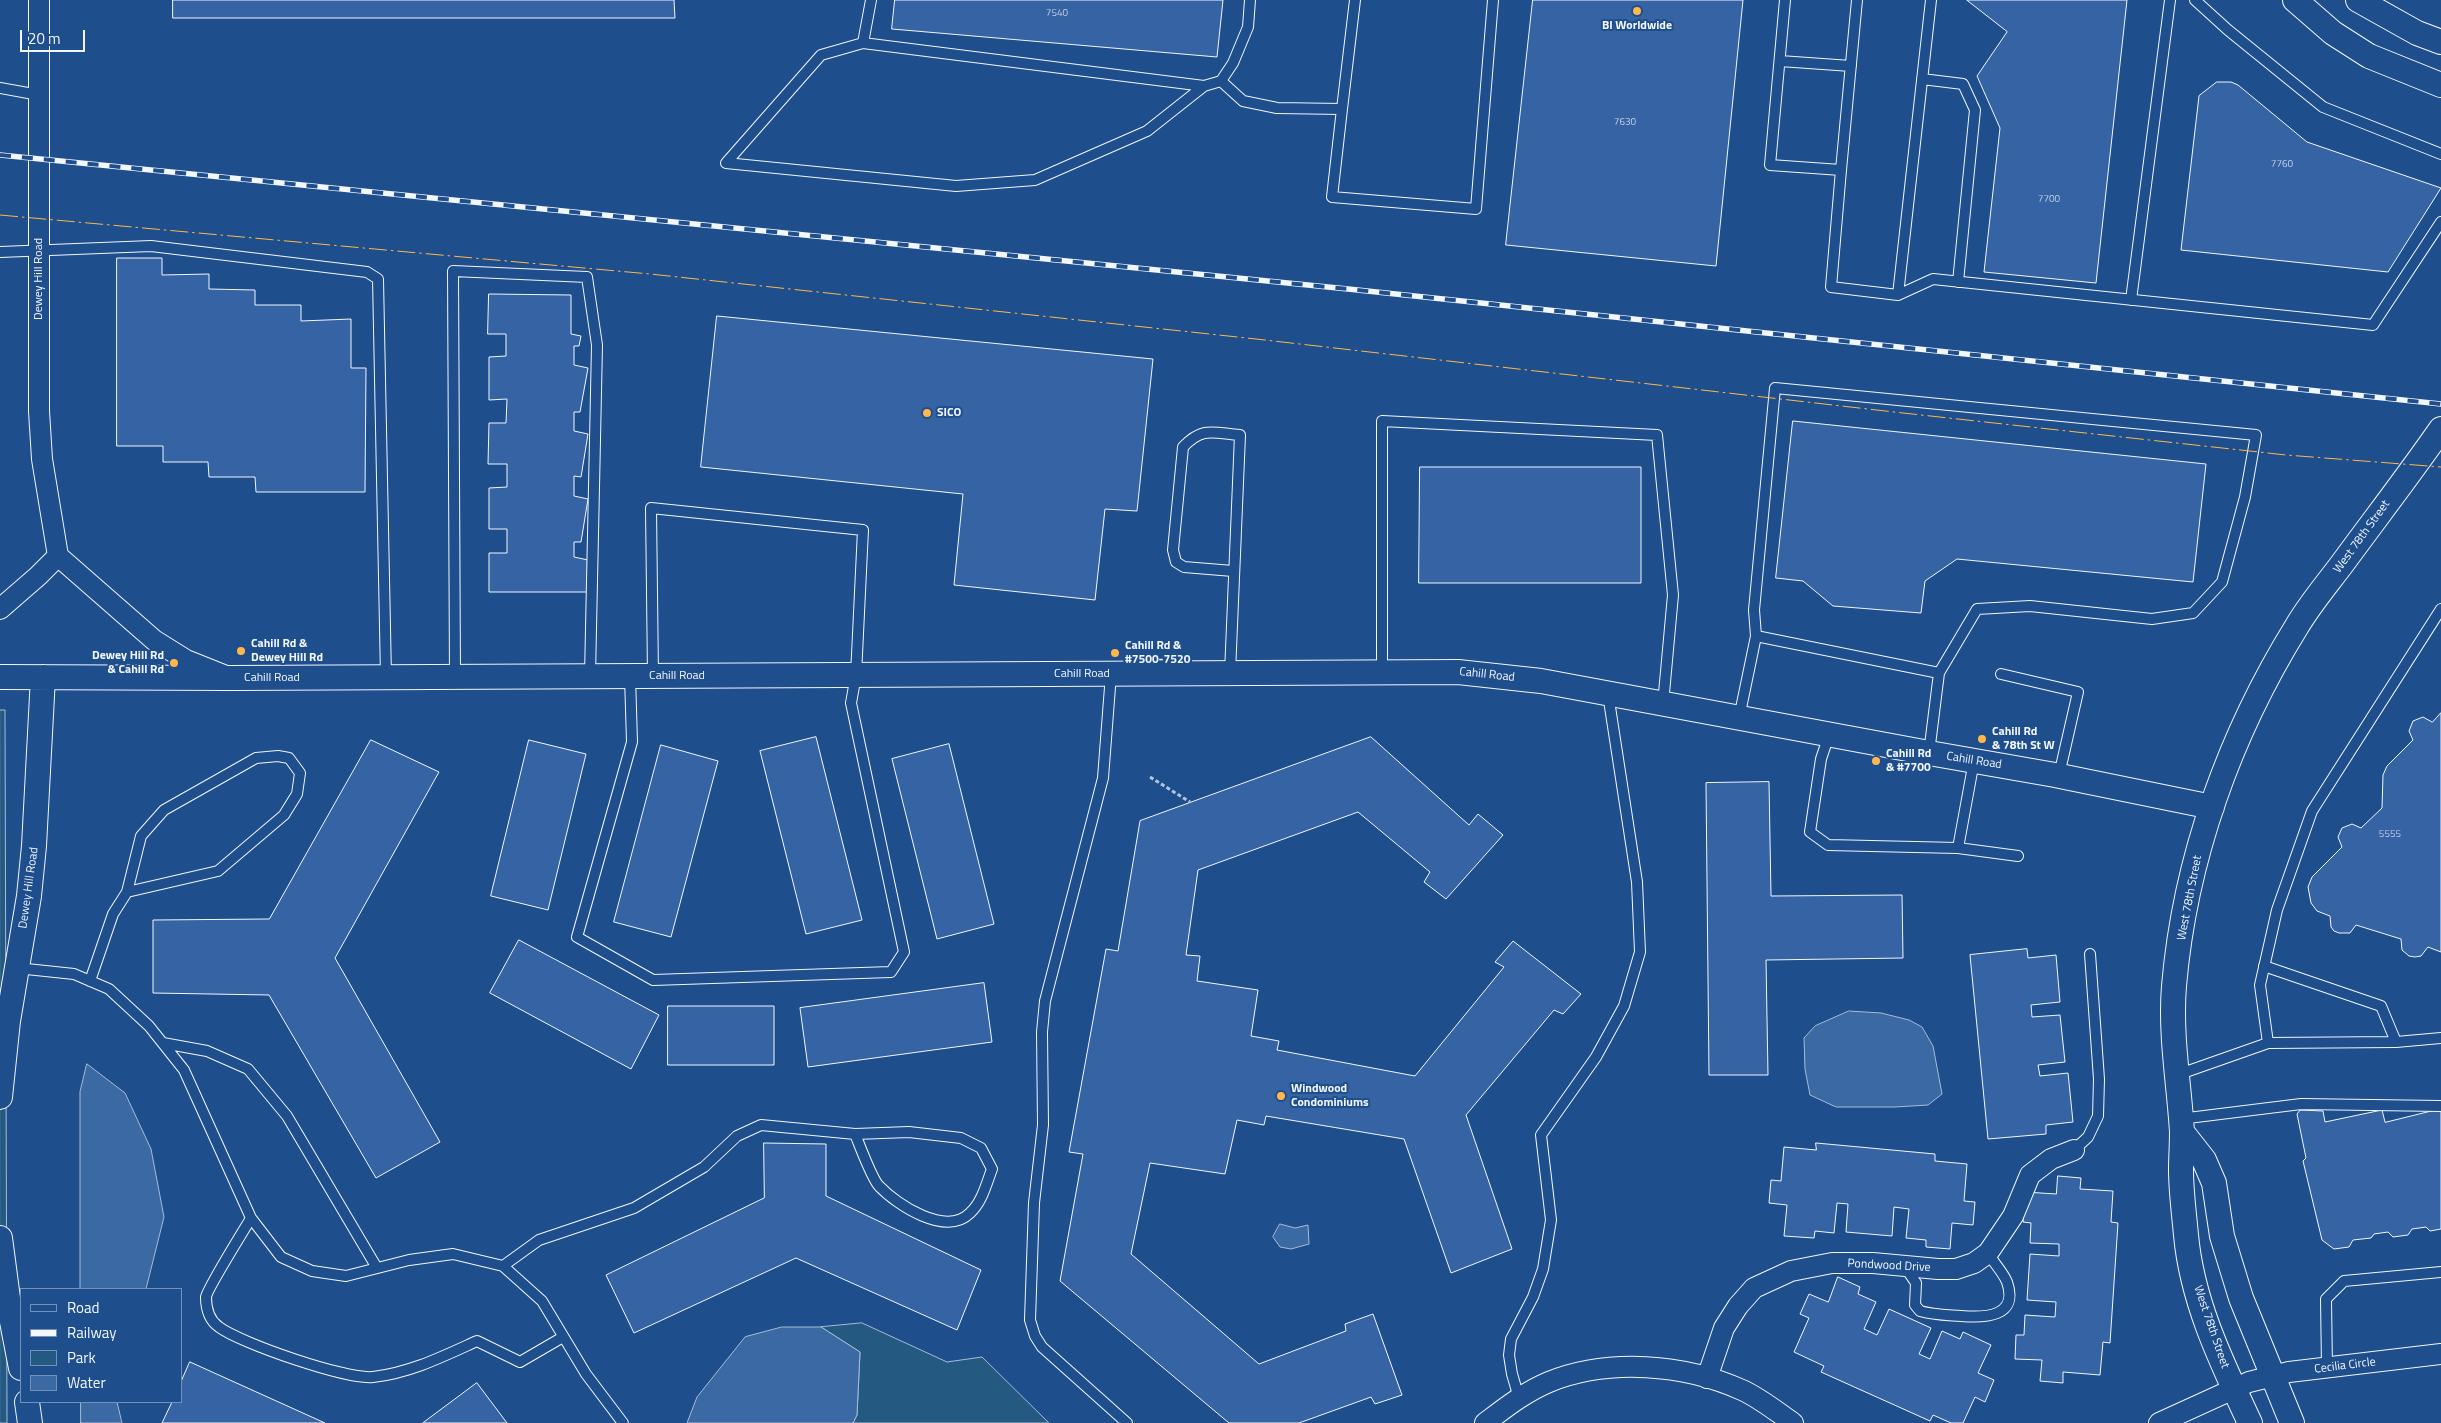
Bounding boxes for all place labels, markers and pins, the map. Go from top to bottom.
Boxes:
marker: BI Worldwide [1631,5,1643,17]
place label: BI Worldwide [1602,19,1672,33]
place label: SICO [937,406,961,420]
marker: SICO [921,407,933,419]
place label: Cahill Rd & Dewey Hill Rd [251,637,323,665]
place label: Cahill Rd & #7500-7520 [1125,639,1190,667]
marker: Cahill Rd & Dewey Hill Rd [235,645,247,657]
marker: Cahill Rd & #7500-7520 [1109,647,1121,659]
place label: Dewey Hill Rd & Cahill Rd [92,649,164,677]
marker: Dewey Hill Rd & Cahill Rd [168,657,180,669]
place label: Cahill Rd & 78th St W [1992,725,2055,753]
marker: Cahill Rd & 78th St W [1976,733,1988,745]
place label: Cahill Rd & #7700 [1886,747,1931,775]
marker: Cahill Rd & #7700 [1870,755,1882,767]
place label: Windwood Condominiums [1291,1082,1369,1110]
marker: Windwood Condominiums [1275,1090,1287,1102]

